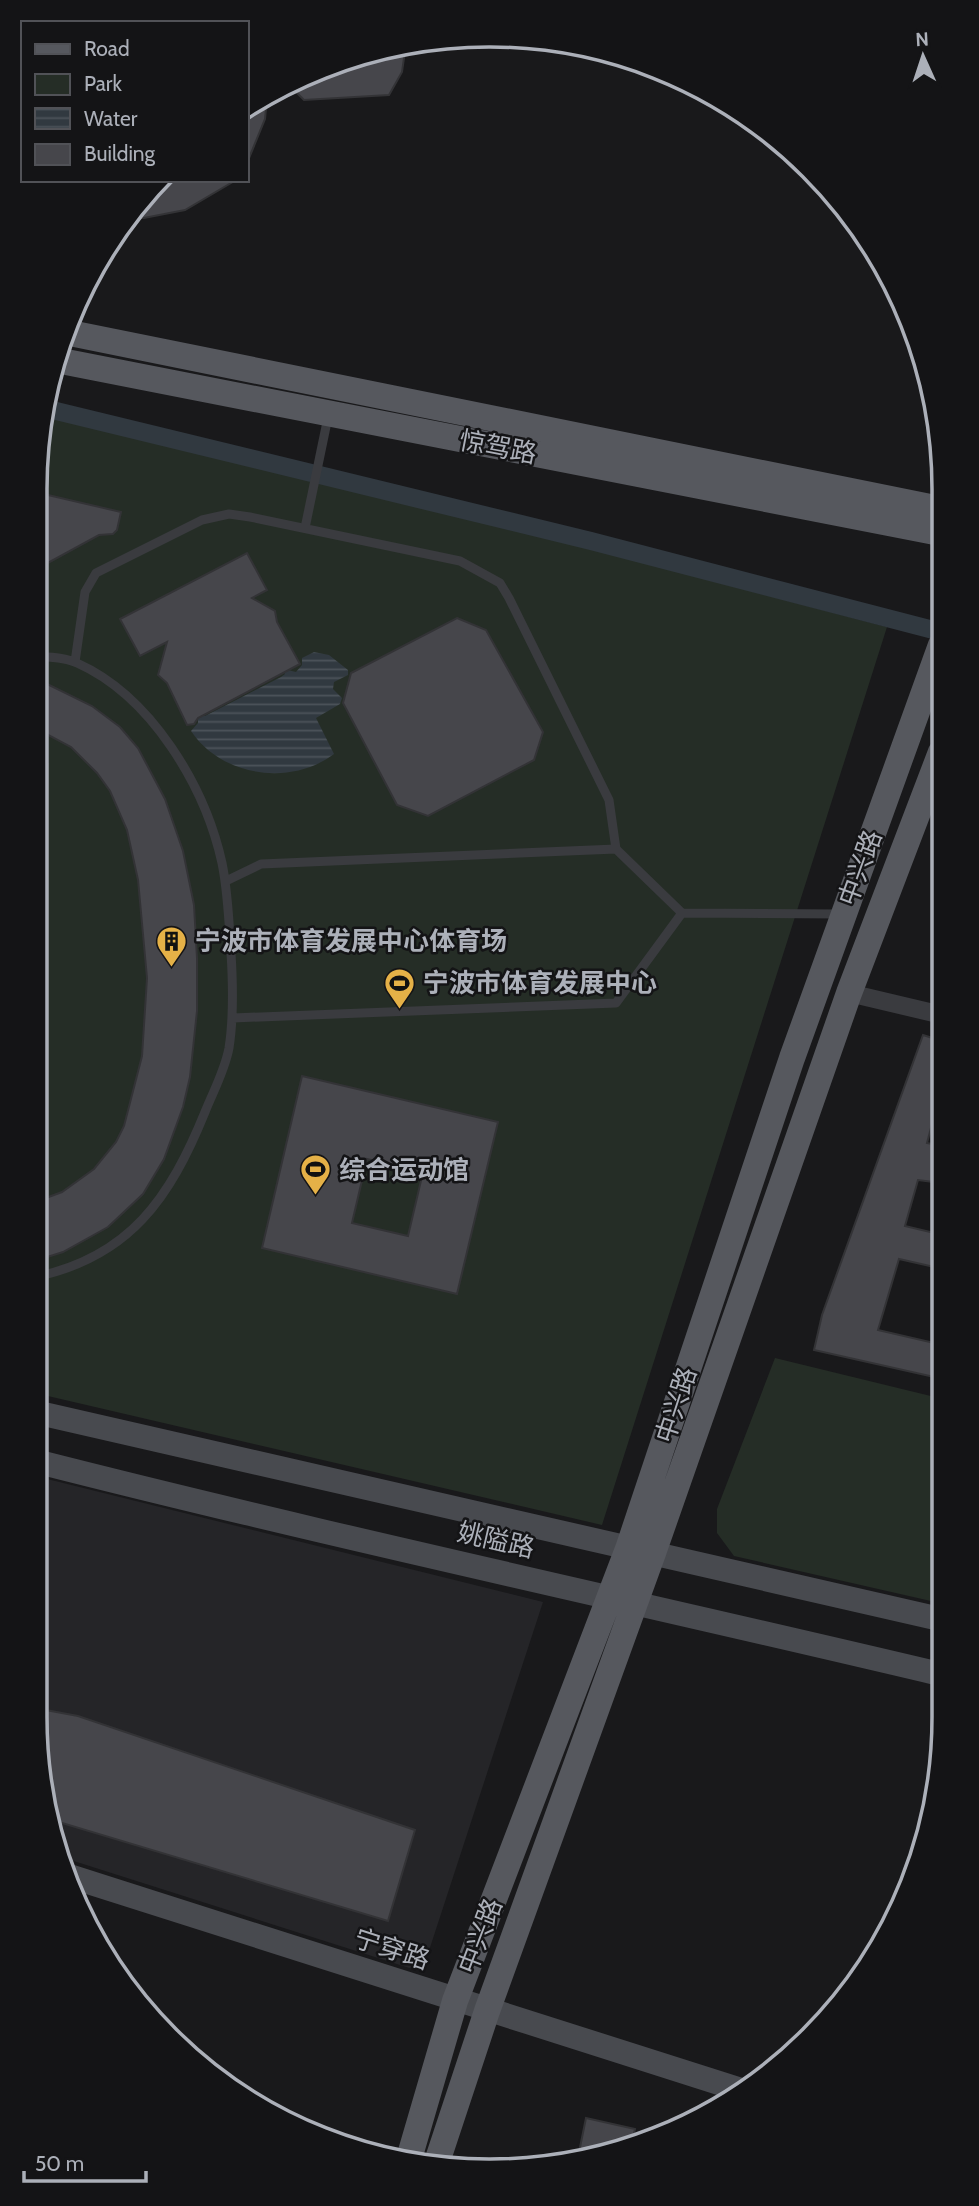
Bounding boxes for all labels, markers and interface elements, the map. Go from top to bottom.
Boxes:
legend [21,21,248,182]
north arrow [888,21,958,91]
text: N [915,28,929,51]
text: Road [84,36,130,61]
text: Park [84,71,122,96]
text: Water [84,106,138,131]
text: Building [84,141,156,166]
street label: 惊驾路 [457,424,539,470]
street label: 中兴路 [832,826,888,910]
building icon: 宁波市体育发展中心体育场 [155,924,189,968]
place label: 宁波市体育发展中心体育场 [195,925,507,957]
sports icon: 宁波市体育发展中心 [383,966,417,1010]
place label: 宁波市体育发展中心 [423,967,657,999]
sports icon: 综合运动馆 [299,1153,333,1197]
place label: 综合运动馆 [339,1154,469,1186]
street label: 中兴路 [649,1363,703,1447]
street label: 姚隘路 [454,1516,538,1564]
street label: 中兴路 [451,1894,509,1978]
street label: 宁穿路 [350,1922,434,1976]
scale bar [24,2140,147,2184]
text: 50 m [35,2151,84,2176]

